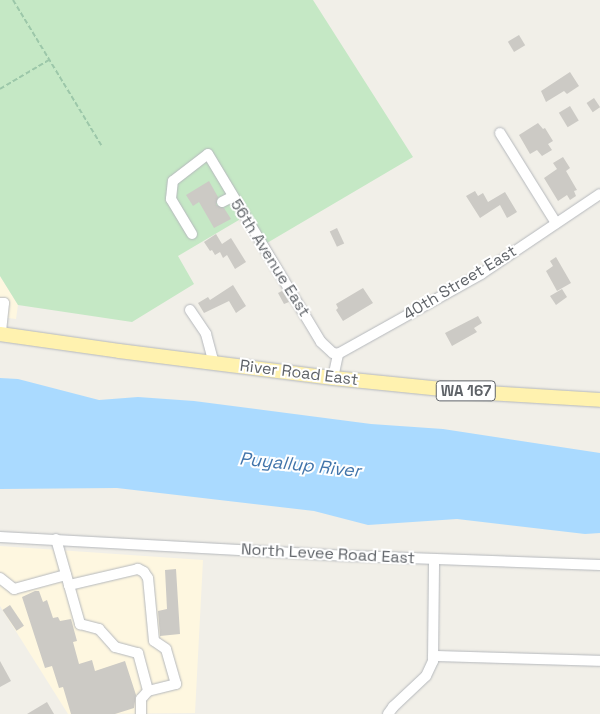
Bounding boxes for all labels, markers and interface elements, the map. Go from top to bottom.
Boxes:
street label: 56th Avenue East [226,196,314,320]
street label: 40th Street East [400,242,520,324]
street label: River Road East [239,356,359,390]
road number: WA 167 [435,378,497,404]
water label: Puyallup River [238,448,362,482]
street label: North Levee Road East [241,540,415,568]

